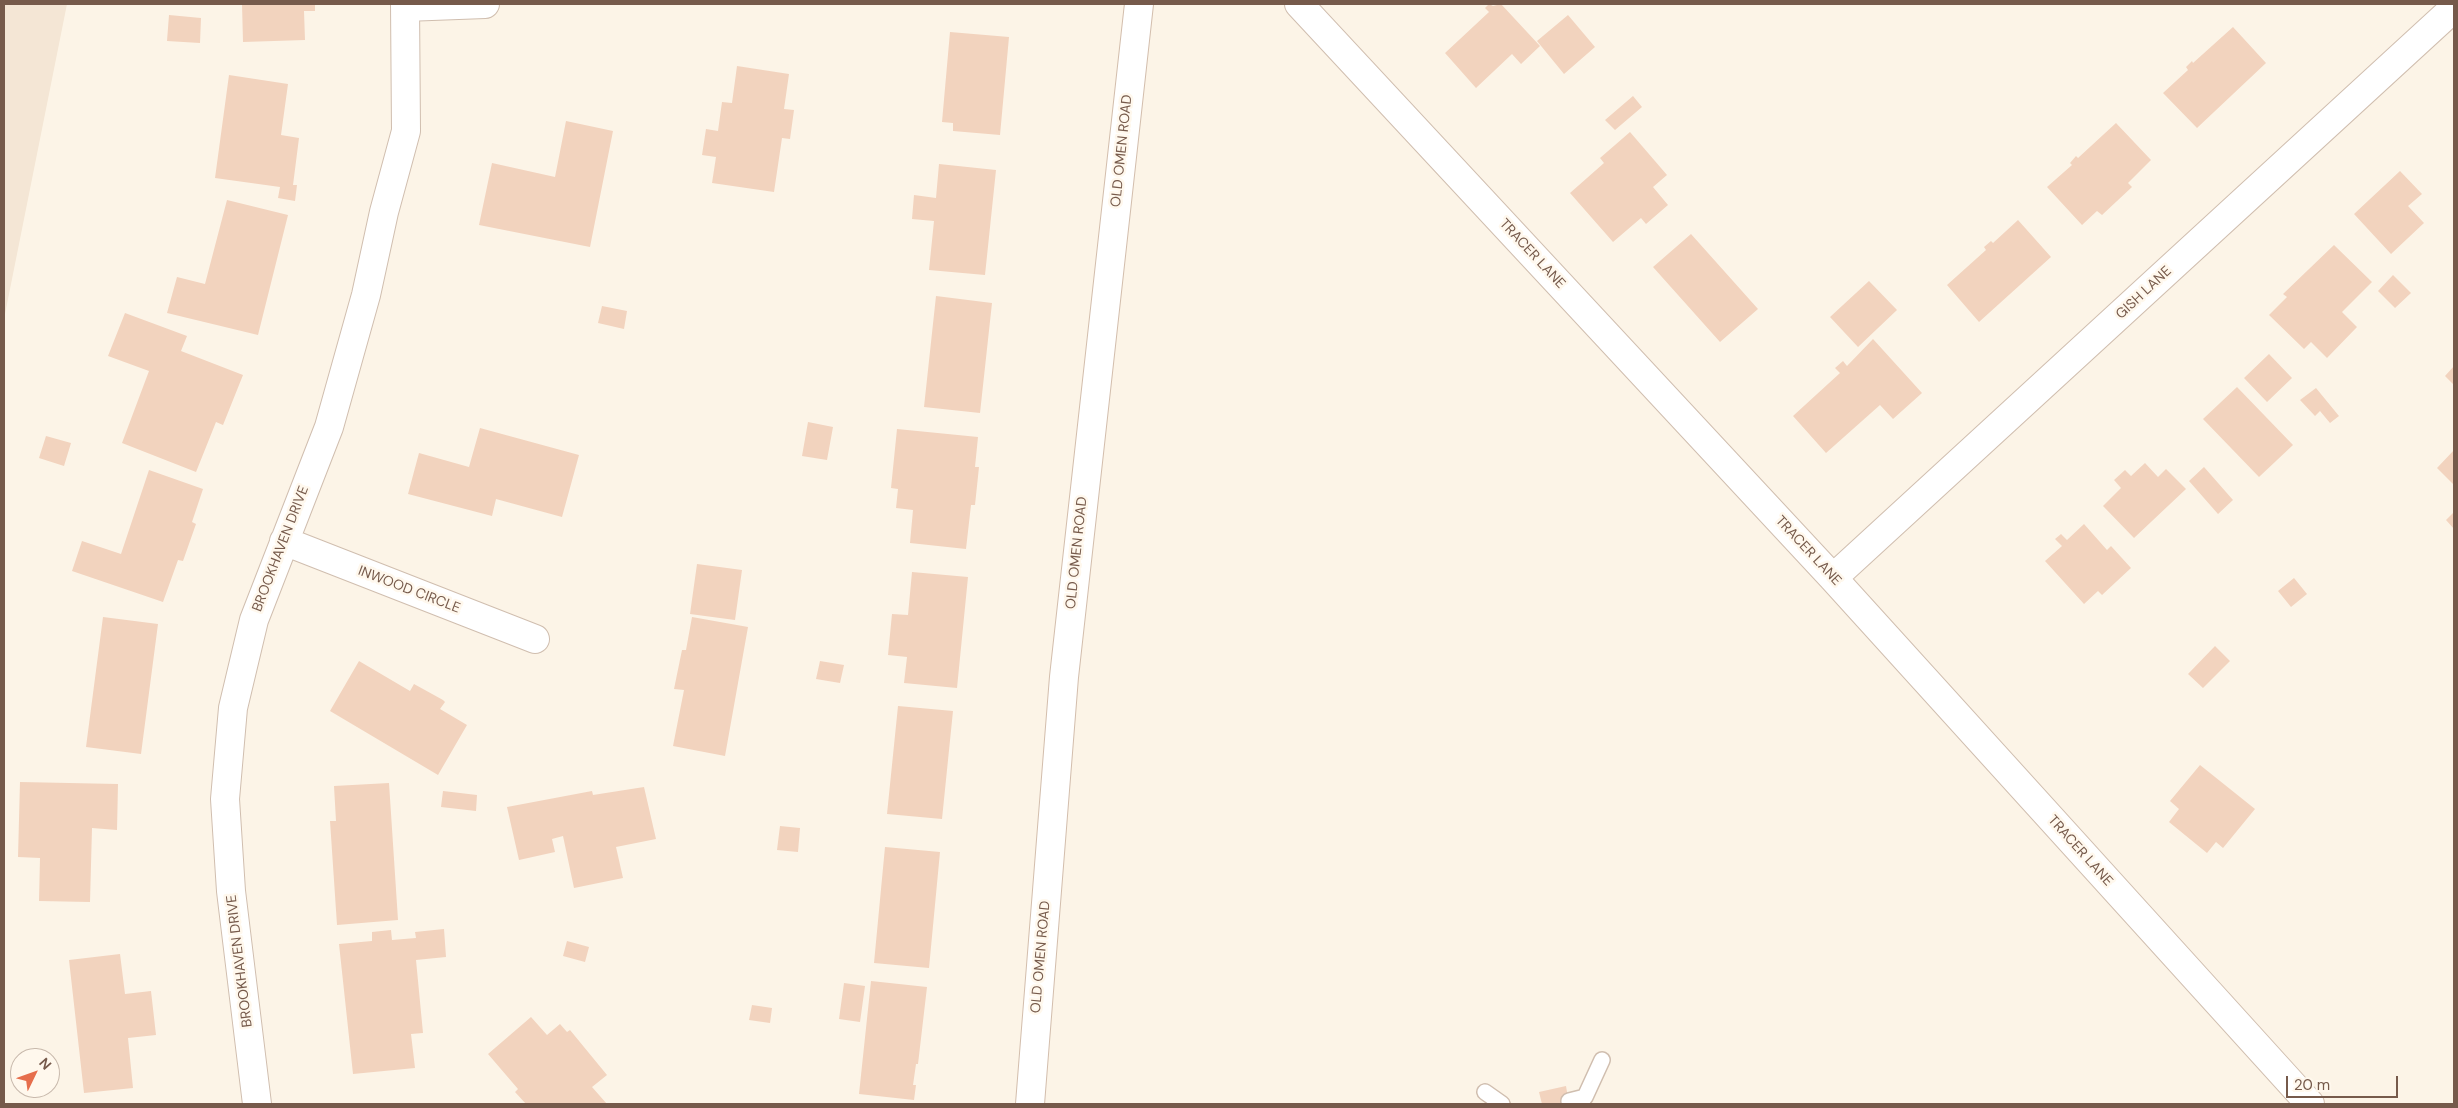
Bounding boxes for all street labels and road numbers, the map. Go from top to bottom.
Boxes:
street label: OLD OMEN ROAD [1108,94,1136,208]
street label: TRACER LANE [1495,216,1569,292]
street label: GISH LANE [2113,263,2175,323]
street label: BROOKHAVEN DRIVE [249,484,313,614]
street label: OLD OMEN ROAD [1063,496,1091,610]
street label: TRACER LANE [1771,513,1845,589]
street label: INWOOD CIRCLE [356,563,462,617]
street label: TRACER LANE [2044,812,2116,890]
street label: BROOKHAVEN DRIVE [224,894,256,1028]
street label: OLD OMEN ROAD [1028,900,1054,1014]

